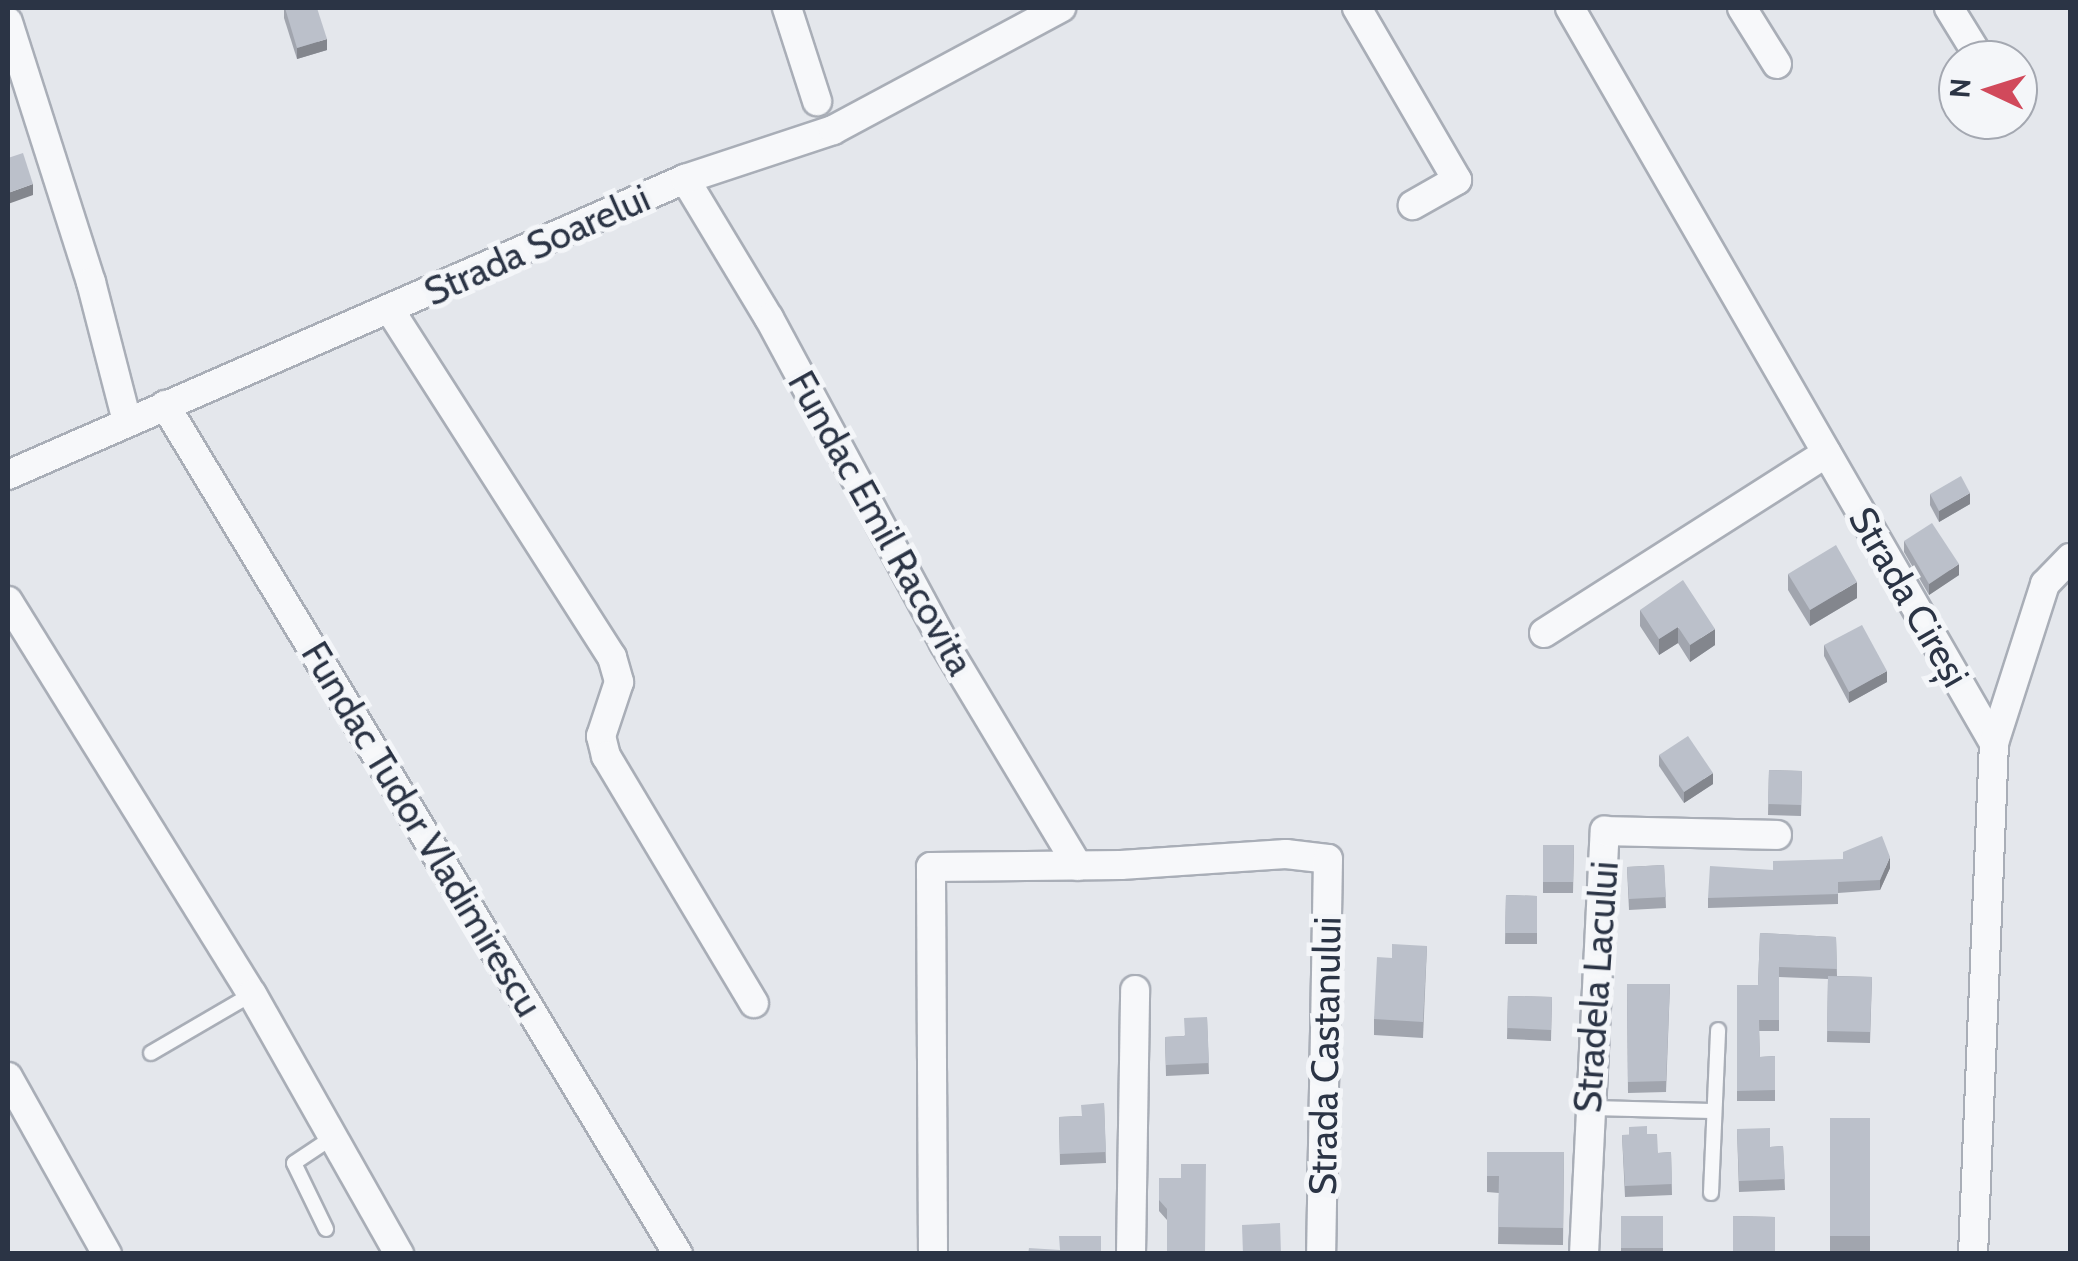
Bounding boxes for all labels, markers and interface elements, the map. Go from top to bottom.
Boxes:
north arrow [1938,40,2038,140]
text: N [1942,77,1978,99]
street label: Strada Soarelui [417,175,657,315]
street label: Fundac Emil Racovita [778,363,984,683]
street label: Strada Cireși [1839,499,1979,695]
street label: Fundac Tudor Vladimirescu [292,633,552,1025]
street label: Stradela Lacului [1564,860,1628,1114]
street label: Strada Castanului [1300,916,1350,1196]

